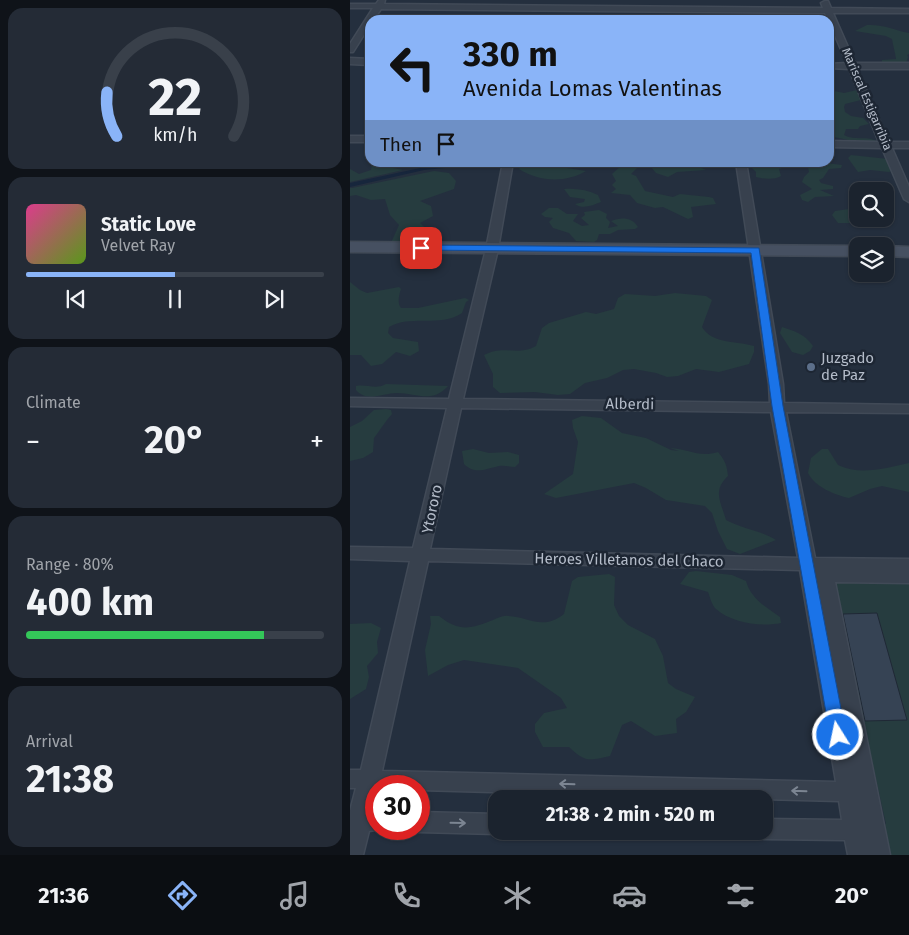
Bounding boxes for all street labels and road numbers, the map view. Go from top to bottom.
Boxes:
street label: Mariscal Estigarribia [839,46,895,152]
street label: Alberdi [606,395,654,413]
street label: Ytororo [418,483,446,535]
street label: Heroes Villetanos del Chaco [534,549,724,571]

